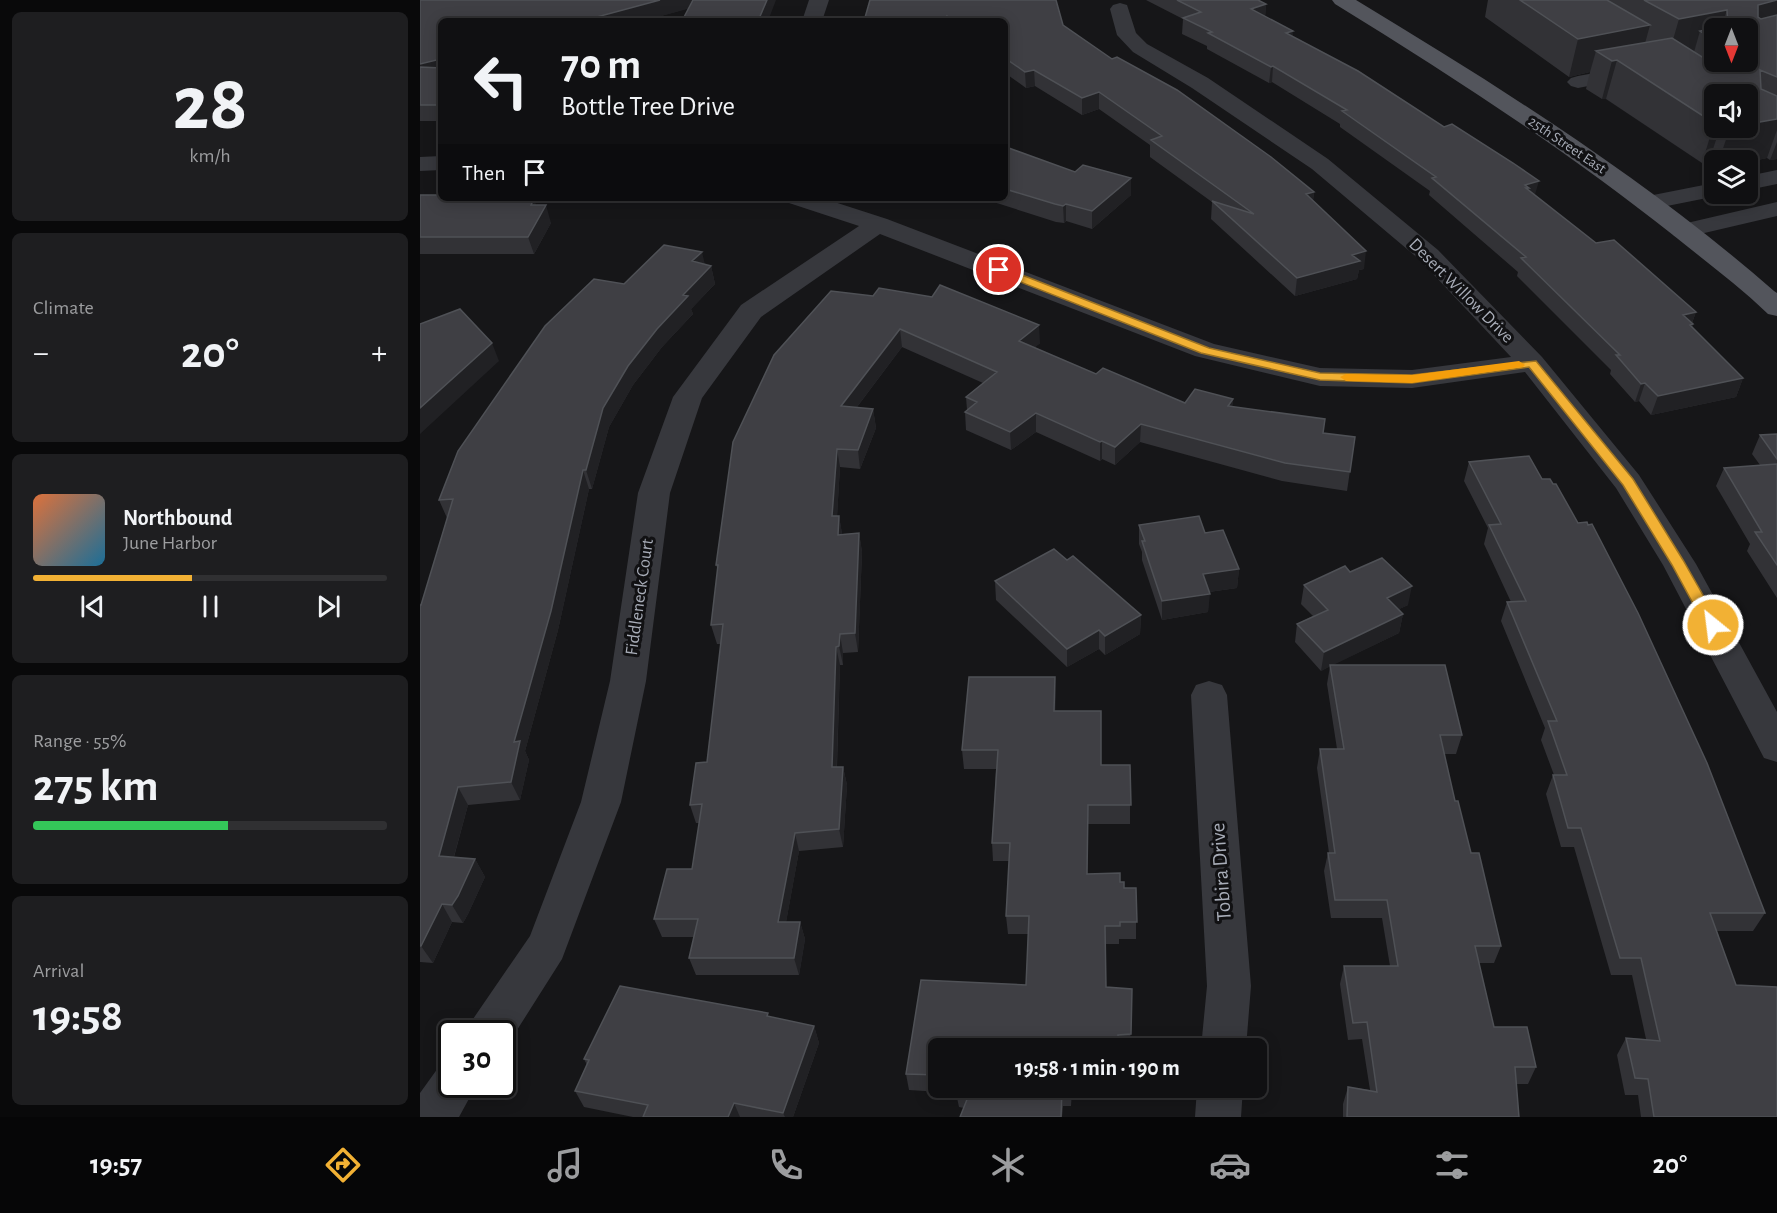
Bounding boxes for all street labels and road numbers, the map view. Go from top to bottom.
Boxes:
street label: 25th Street East [1525,114,1609,177]
street label: Desert Willow Drive [1405,235,1517,347]
street label: Fiddleneck Court [623,537,657,657]
street label: Tobira Drive [1207,822,1235,922]

